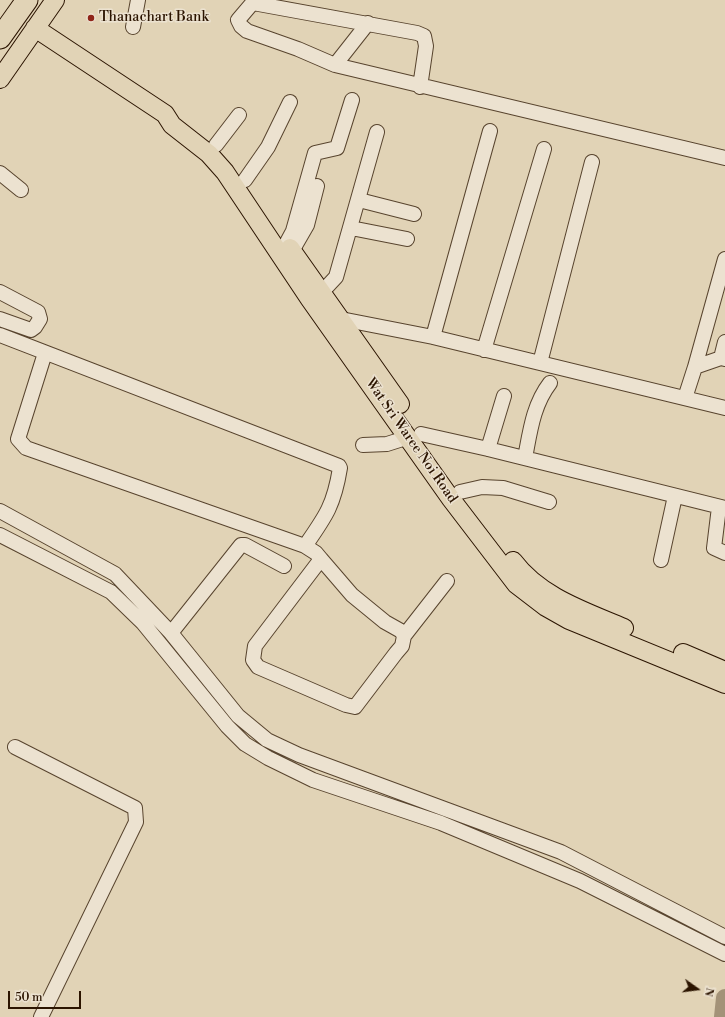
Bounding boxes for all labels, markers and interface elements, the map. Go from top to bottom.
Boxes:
place label: Thanachart Bank [99,10,209,26]
marker: Thanachart Bank [86,13,96,23]
street label: Wat Sri Waree Noi Road [362,375,460,507]
north arrow [677,969,717,1009]
scale bar [10,983,83,1009]
text: N [701,986,716,998]
text: 50 m [15,990,43,1005]

